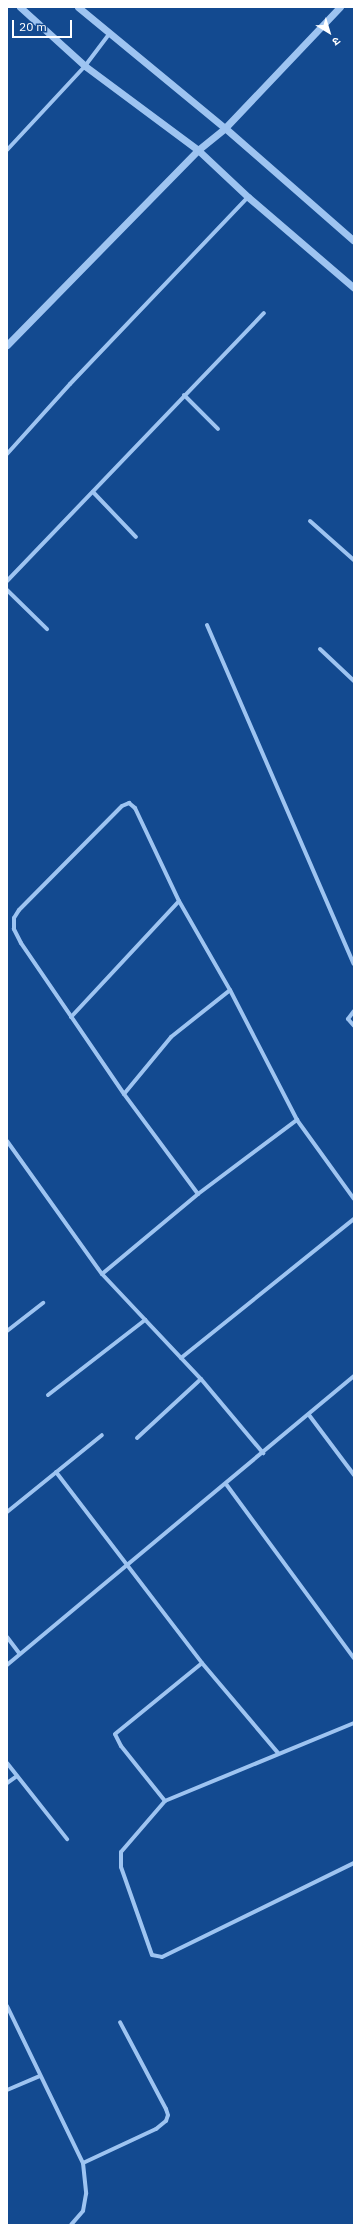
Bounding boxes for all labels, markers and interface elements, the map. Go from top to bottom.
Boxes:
scale bar [14,12,74,38]
north arrow [309,12,349,52]
text: 20 m [19,19,47,34]
text: उ [330,34,343,49]

